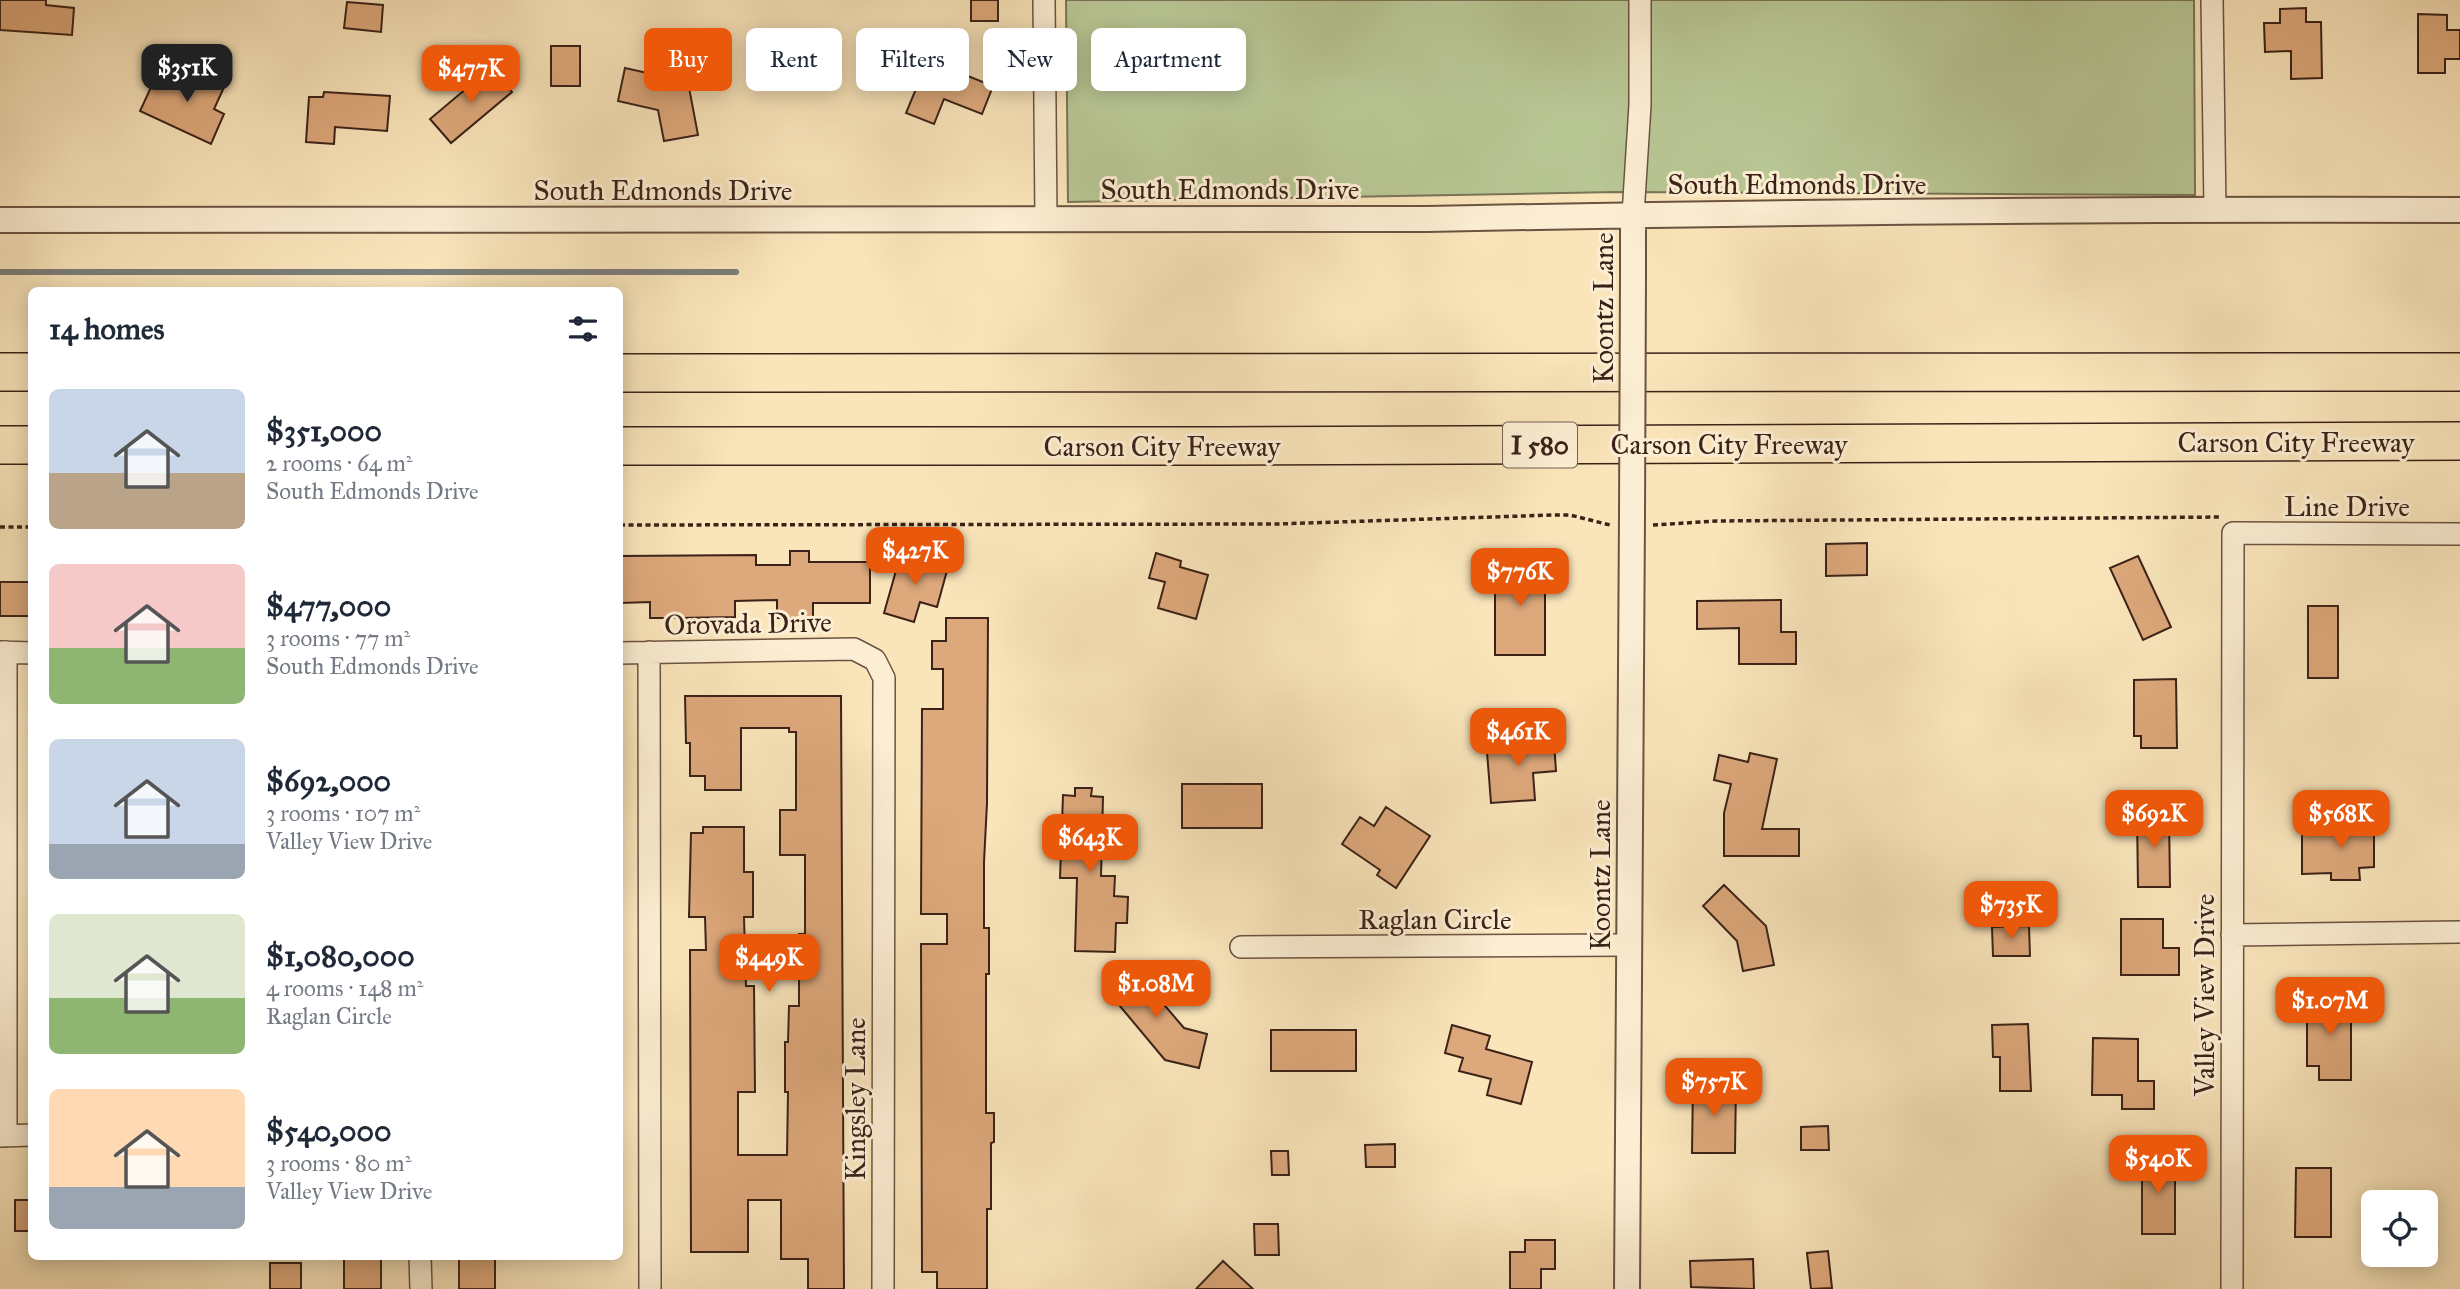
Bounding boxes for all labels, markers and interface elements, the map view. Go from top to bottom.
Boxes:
chip: Buy [644,28,732,91]
chip: Rent [746,28,842,91]
chip: Filters [856,28,969,91]
chip: New [983,28,1077,91]
chip: Apartment [1091,28,1246,91]
pin: $351K [138,44,236,104]
pin: $477K [422,46,520,105]
text: $351K [157,53,217,81]
text: $477K [438,54,504,82]
street label: South Edmonds Drive [1668,167,1926,202]
street label: South Edmonds Drive [1101,172,1359,207]
street label: South Edmonds Drive [534,173,792,208]
street label: Koontz Lane [1586,232,1621,384]
icon: filters [564,310,602,348]
text: 14 homes [49,311,164,347]
text: $351,000 [266,413,382,449]
icon: home [105,417,189,501]
road number: I 580 [1503,422,1577,467]
street label: Carson City Freeway [2178,425,2415,460]
street label: Carson City Freeway [1611,427,1848,462]
street label: Carson City Freeway [1044,429,1281,464]
text: 2 rooms · 64 m² [266,449,412,477]
text: South Edmonds Drive [266,477,479,505]
street label: Line Drive [2284,489,2410,524]
pin: $427K [866,528,964,587]
text: $427K [882,536,948,564]
pin: $776K [1471,548,1569,608]
text: $776K [1487,557,1553,585]
text: $477,000 [266,588,391,624]
icon: home [105,592,189,676]
street label: Orovada Drive [664,605,832,642]
text: 3 rooms · 77 m² [266,624,410,652]
text: South Edmonds Drive [266,652,479,680]
pin: $461K [1469,708,1567,768]
text: $461K [1486,717,1550,745]
text: $692,000 [266,763,391,799]
icon: home [105,767,189,851]
pin: $692K [2105,790,2203,850]
pin: $568K [2292,790,2390,850]
text: 3 rooms · 107 m² [266,799,420,827]
street label: Koontz Lane [1583,799,1618,951]
text: $692K [2121,799,2187,827]
text: $568K [2309,799,2373,827]
pin: $643K [1041,814,1139,874]
text: $643K [1058,823,1122,851]
text: Valley View Drive [266,827,432,855]
pin: $735K [1962,881,2060,941]
text: $735K [1980,890,2042,918]
street label: Valley View Drive [2187,894,2222,1097]
street label: Raglan Circle [1358,902,1512,937]
pin: $449K [720,934,818,994]
text: $1,080,000 [266,938,415,974]
icon: home [105,942,189,1026]
text: $449K [735,943,803,971]
pin: $1.08M [1099,960,1213,1020]
text: $1.08M [1118,969,1195,997]
text: 4 rooms · 148 m² [266,974,423,1002]
pin: $1.07M [2273,978,2387,1037]
text: $1.07M [2291,986,2369,1014]
text: Raglan Circle [266,1002,392,1030]
street label: Kingsley Lane [838,1017,873,1181]
pin: $757K [1665,1058,1763,1118]
text: $757K [1681,1067,1747,1095]
text: $540,000 [266,1113,391,1149]
icon: home [105,1117,189,1201]
pin: $540K [2109,1136,2207,1195]
text: $540K [2125,1144,2191,1172]
text: 3 rooms · 80 m² [266,1149,411,1177]
text: Valley View Drive [266,1177,432,1205]
map controls [2361,1190,2438,1267]
button: locate [2361,1190,2438,1267]

